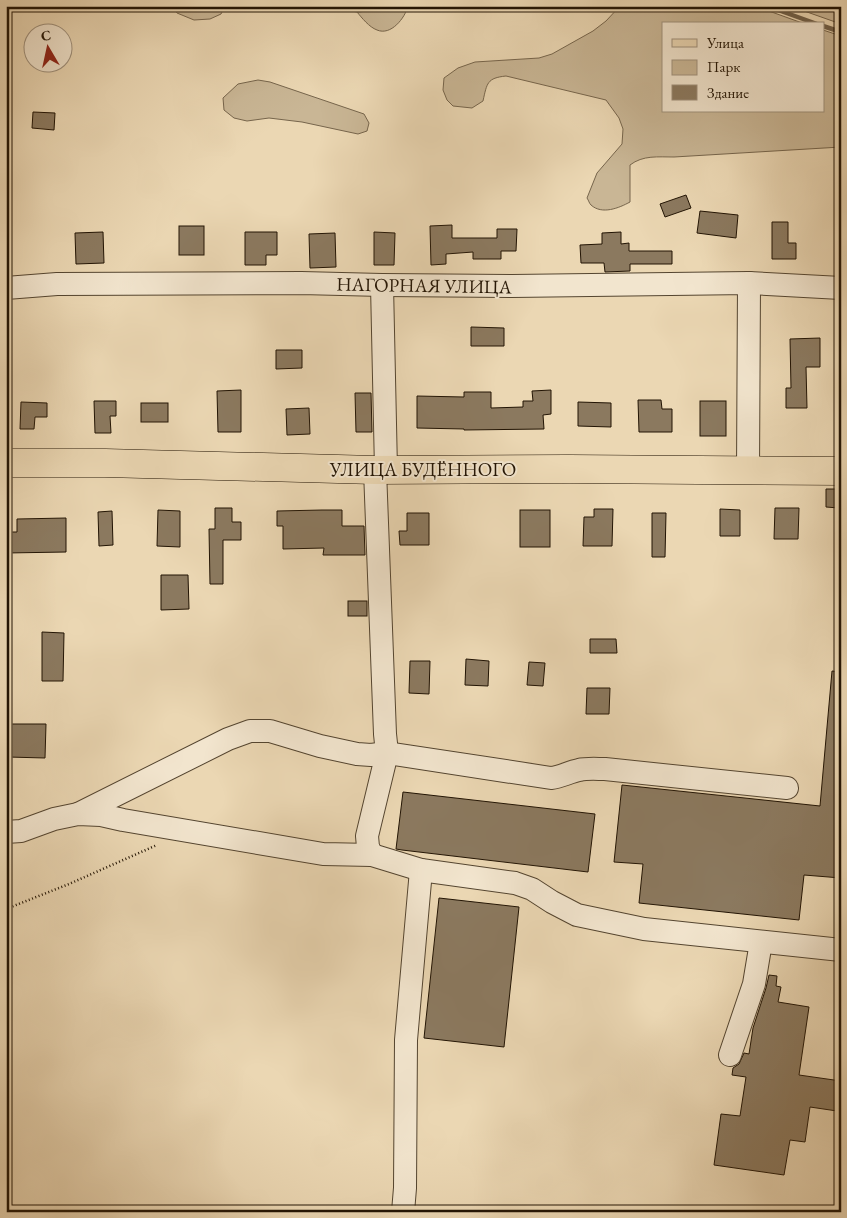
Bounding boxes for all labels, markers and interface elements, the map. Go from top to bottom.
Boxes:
north arrow [22,22,72,72]
legend [662,22,824,112]
text: С [40,25,52,45]
text: Улица [706,33,744,52]
text: Парк [707,57,740,76]
text: Здание [707,83,749,102]
street label: НАГОРНАЯ УЛИЦА [336,271,513,300]
street label: УЛИЦА БУДЁННОГО [329,457,516,482]

